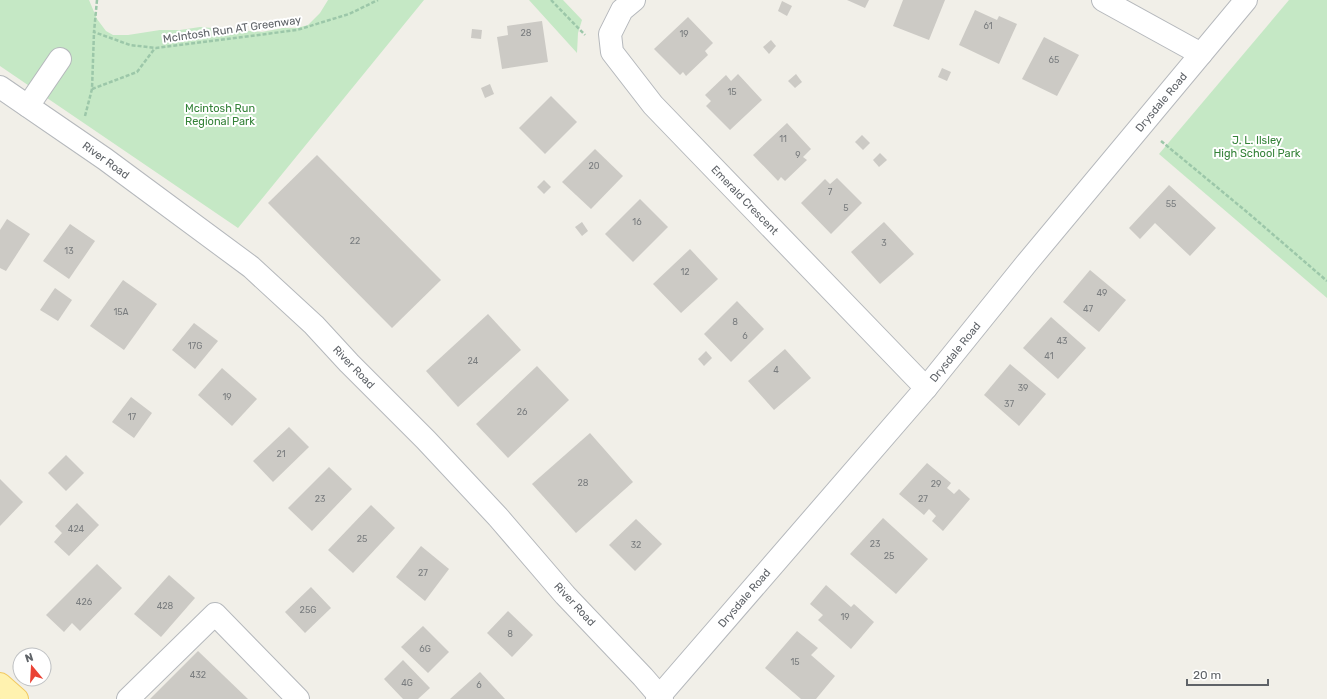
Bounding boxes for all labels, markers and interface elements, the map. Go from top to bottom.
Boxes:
street label: McIntosh Run AT Greenway [162,13,302,46]
house number: 61 [983,21,993,31]
house number: 28 [520,28,532,38]
house number: 19 [679,29,689,39]
house number: 65 [1049,55,1059,65]
street label: Drysdale Road [1133,70,1190,135]
house number: 15 [727,87,737,97]
park label: Mcintosh Run Regional Park [185,102,255,128]
house number: 11 [779,134,787,144]
park label: J. L. Ilsley High School Park [1214,134,1301,160]
street label: River Road [80,139,132,182]
house number: 9 [795,150,801,160]
house number: 20 [589,161,600,171]
street label: Emerald Crescent [708,163,781,238]
house number: 7 [828,187,833,197]
house number: 55 [1166,199,1176,209]
house number: 5 [843,203,849,213]
house number: 16 [632,217,642,227]
house number: 22 [350,236,360,246]
house number: 3 [881,238,887,248]
house number: 13 [64,246,74,256]
house number: 12 [680,267,690,277]
house number: 49 [1097,288,1107,298]
house number: 47 [1083,304,1093,314]
house number: 15A [113,307,129,317]
house number: 8 [732,317,738,327]
street label: Drysdale Road [927,320,984,385]
house number: 6 [742,331,748,341]
house number: 43 [1057,336,1068,346]
house number: 17G [188,341,202,351]
street label: River Road [330,343,377,392]
house number: 41 [1044,351,1054,361]
house number: 24 [468,356,479,366]
house number: 4 [773,365,779,375]
house number: 39 [1018,383,1028,393]
house number: 19 [222,392,232,402]
house number: 37 [1004,399,1014,409]
house number: 26 [517,407,528,417]
house number: 17 [128,412,137,422]
house number: 21 [276,449,286,459]
house number: 28 [577,478,589,488]
house number: 29 [931,479,941,489]
house number: 23 [315,494,325,504]
house number: 27 [918,494,928,504]
house number: 424 [68,524,85,534]
house number: 25 [357,534,367,544]
house number: 23 [870,539,880,549]
house number: 32 [631,540,641,550]
house number: 25 [884,551,894,561]
street label: Drysdale Road [715,566,773,630]
house number: 27 [418,568,428,578]
street label: River Road [551,580,598,629]
house number: 426 [76,597,93,607]
house number: 428 [157,601,174,611]
house number: 25G [300,605,316,615]
house number: 19 [840,612,850,622]
house number: 8 [507,629,513,639]
house number: 6G [419,644,431,654]
north arrow [12,647,52,687]
text: N [23,651,35,665]
house number: 15 [790,657,800,667]
scale bar [1187,661,1268,687]
text: 20 m [1193,668,1221,682]
house number: 432 [190,670,206,680]
house number: 4G [401,678,413,688]
house number: 6 [476,680,482,690]

